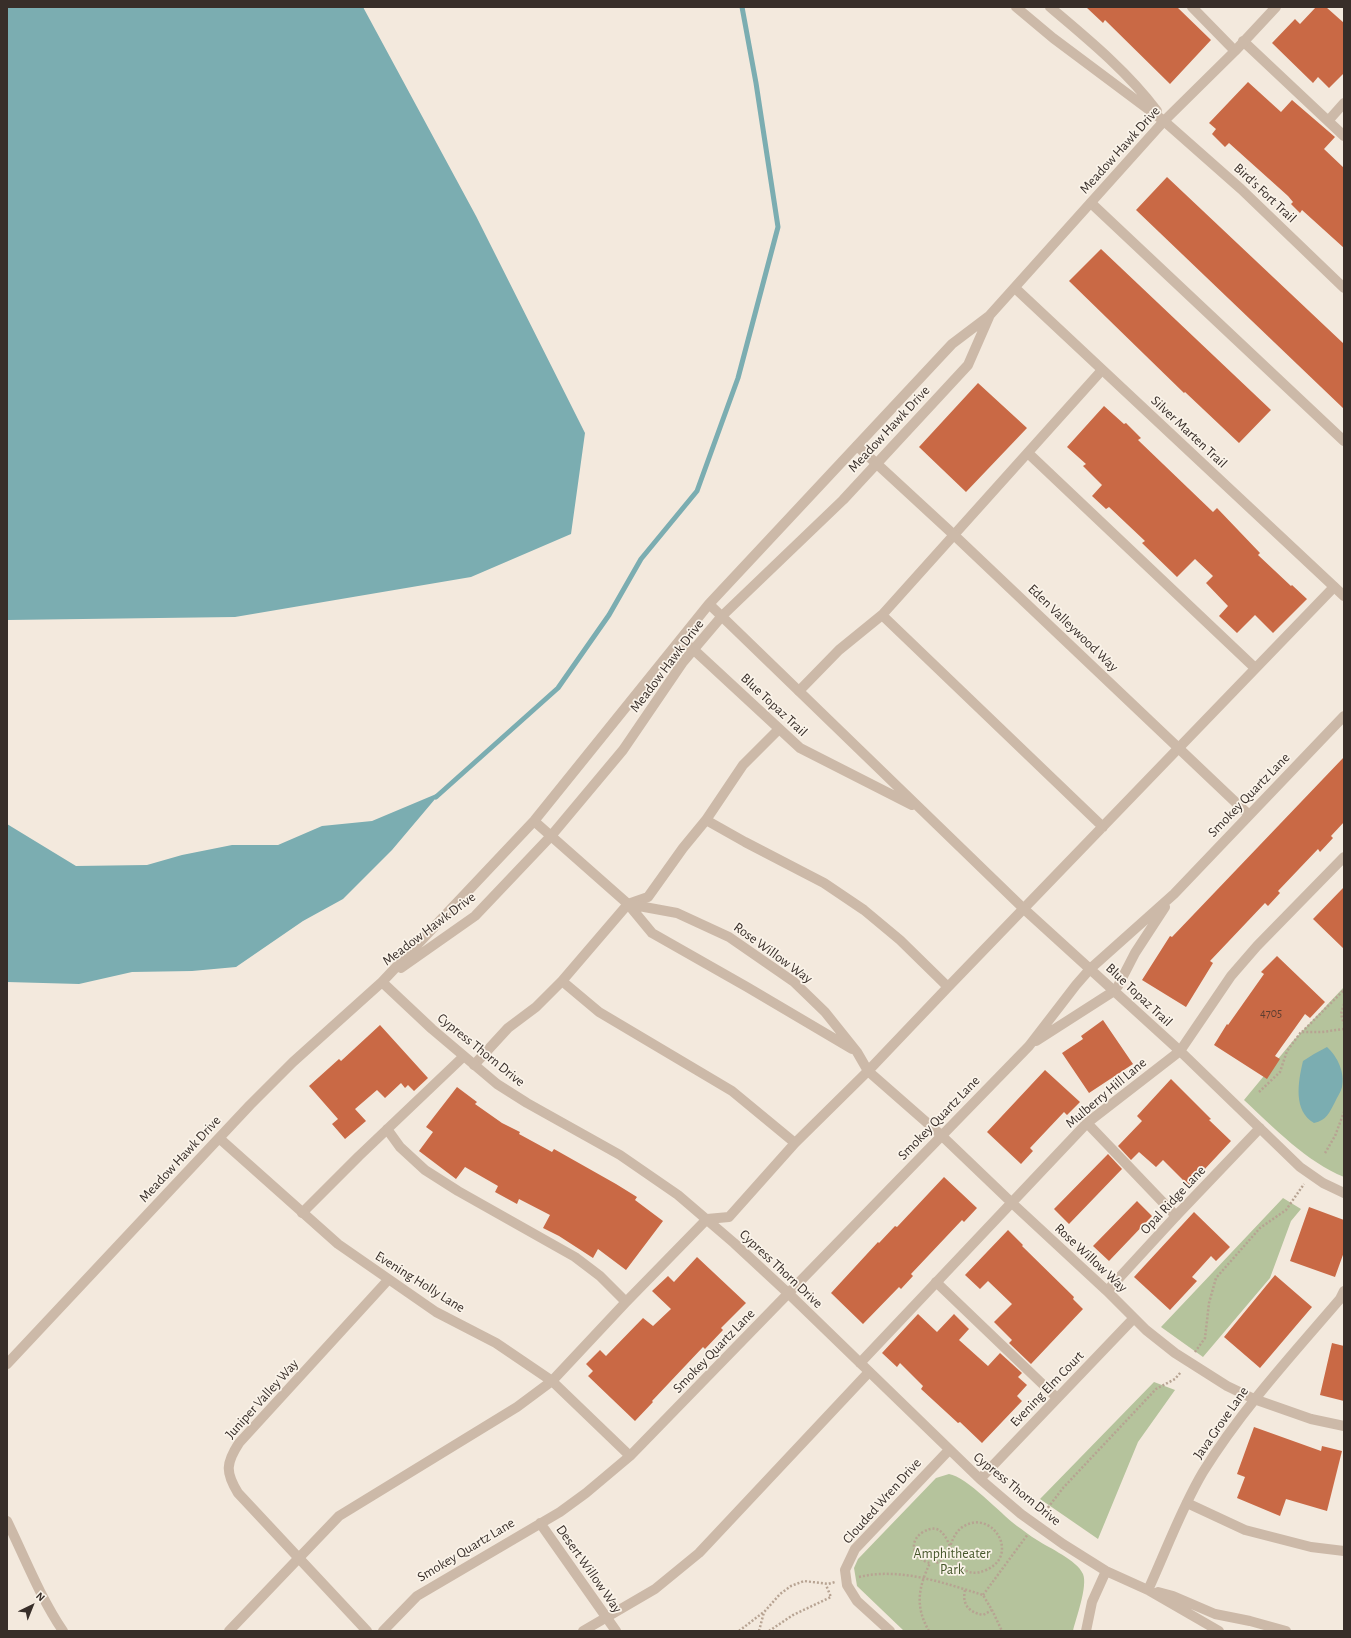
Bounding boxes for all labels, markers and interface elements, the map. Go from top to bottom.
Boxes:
street label: Meadow Hawk Drive [1076,103,1164,197]
street label: Bird's Fort Trail [1230,160,1300,226]
street label: Meadow Hawk Drive [845,382,933,476]
street label: Silver Marten Trail [1147,392,1231,472]
street label: Eden Valleywood Way [1024,581,1122,675]
street label: Meadow Hawk Drive [627,616,707,716]
street label: Blue Topaz Trail [737,670,811,740]
street label: Smokey Quartz Lane [1204,749,1294,841]
street label: Meadow Hawk Drive [379,889,479,969]
street label: Rose Willow Way [730,919,816,987]
street label: Blue Topaz Trail [1102,960,1176,1030]
house number: 4705 [1260,1006,1282,1020]
street label: Cypress Thorn Drive [434,1010,528,1090]
street label: Mulberry Hill Lane [1062,1054,1150,1132]
street label: Smokey Quartz Lane [894,1072,984,1164]
street label: Meadow Hawk Drive [136,1112,224,1206]
street label: Opal Ridge Lane [1137,1162,1209,1238]
street label: Rose Willow Way [1051,1220,1131,1296]
street label: Cypress Thorn Drive [736,1226,826,1312]
street label: Evening Holly Lane [372,1248,468,1316]
street label: Smokey Quartz Lane [669,1305,759,1397]
street label: Evening Elm Court [1007,1348,1087,1430]
street label: Juniper Valley Way [222,1356,302,1442]
street label: Java Grove Lane [1190,1384,1252,1462]
street label: Cypress Thorn Drive [970,1449,1064,1529]
street label: Clouded Wren Drive [839,1455,925,1547]
street label: Smokey Quartz Lane [414,1514,518,1586]
street label: Desert Willow Way [552,1522,626,1616]
park label: Amphitheater Park [914,1546,990,1578]
north arrow [12,1586,52,1626]
text: N [34,1590,47,1603]

